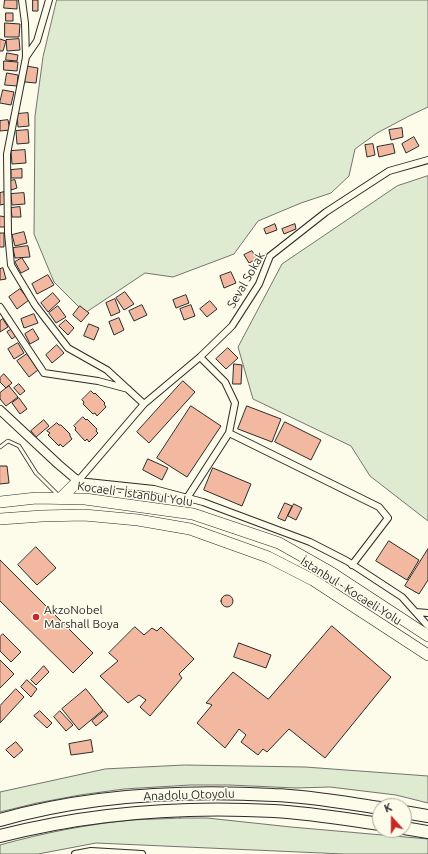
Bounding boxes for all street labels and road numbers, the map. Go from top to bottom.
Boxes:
street label: Seval Sokak [224,249,268,311]
street label: Kocaeli - İstanbul Yolu [76,479,194,509]
street label: İstanbul - Kocaeli Yolu [298,554,404,628]
street label: Anadolu Otoyolu [143,786,235,804]

